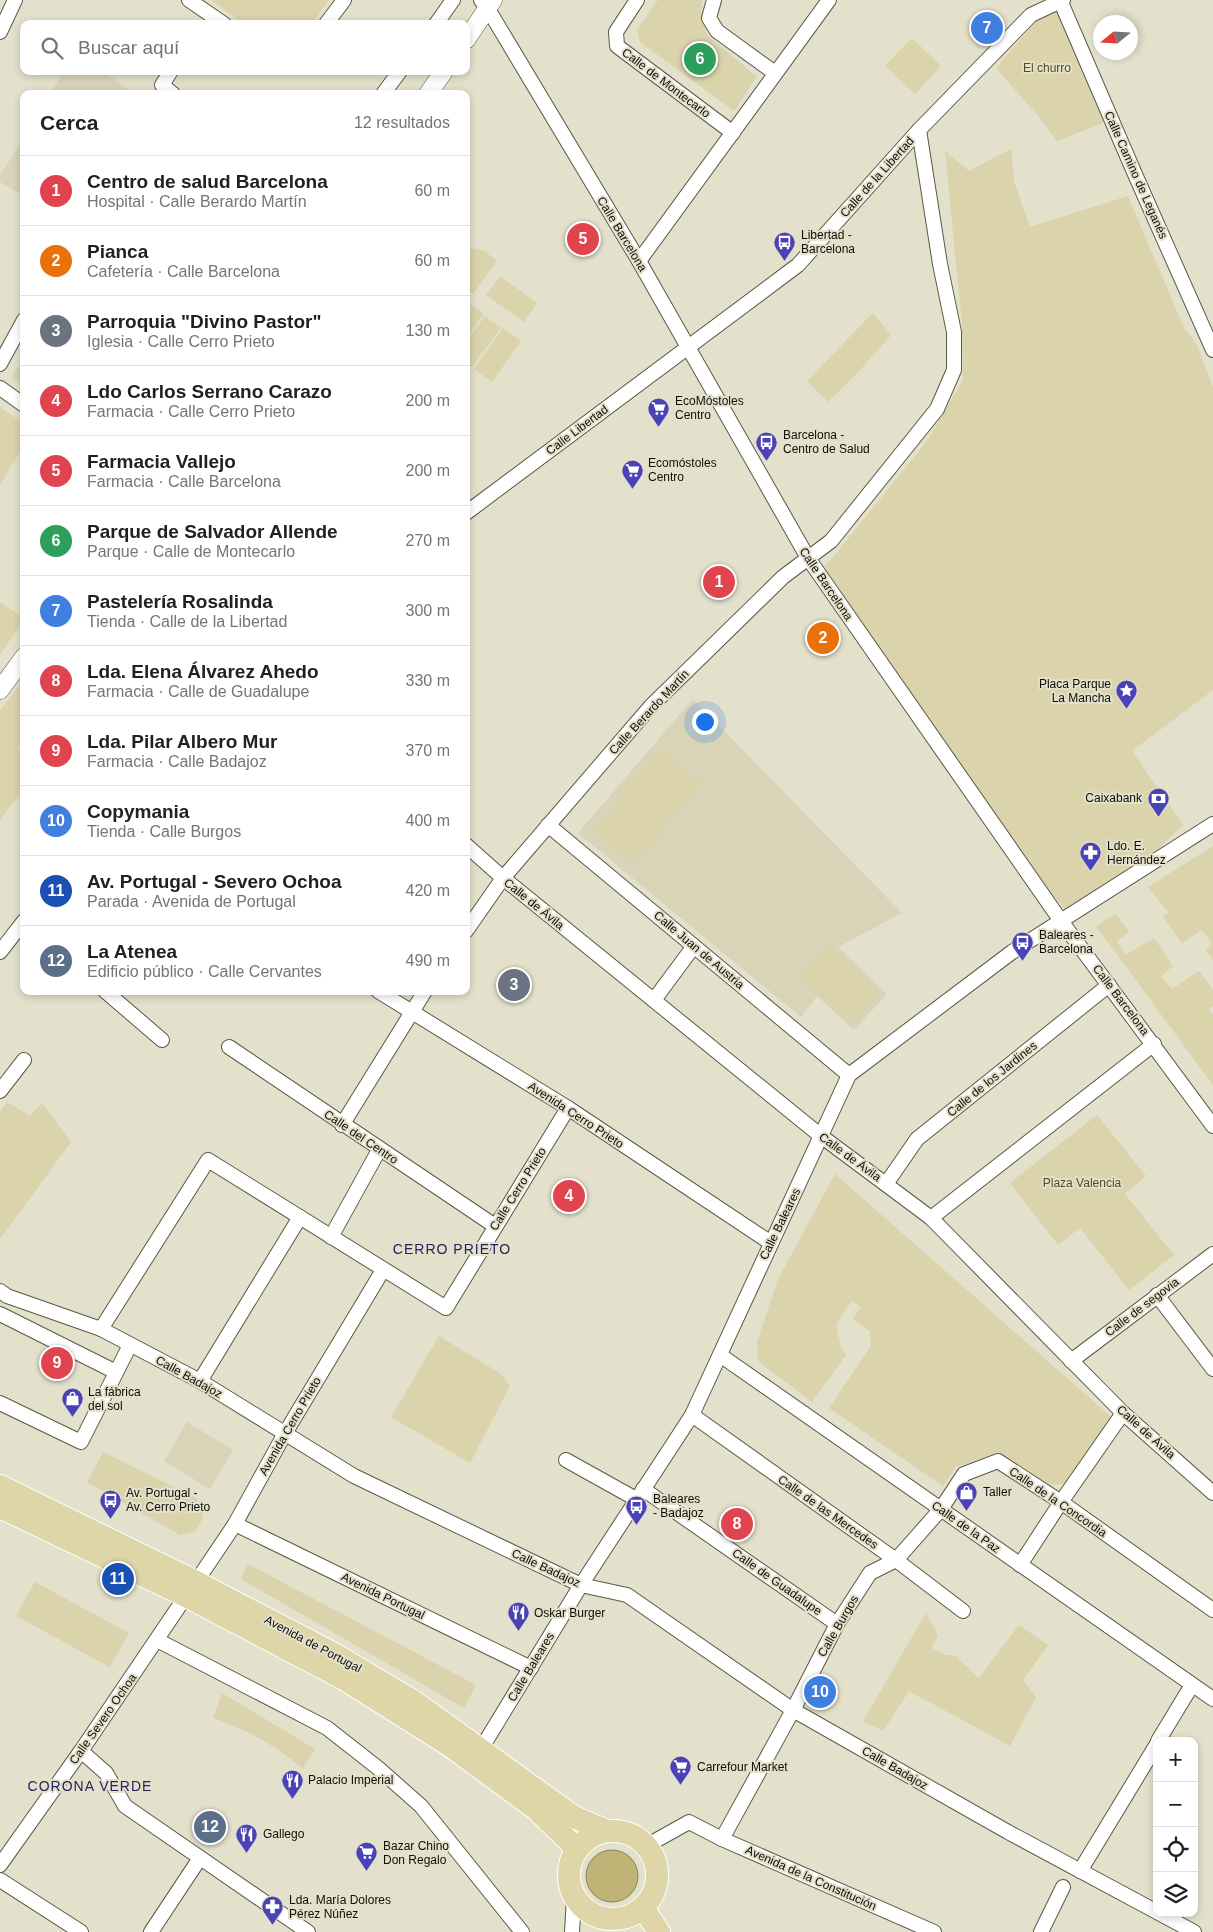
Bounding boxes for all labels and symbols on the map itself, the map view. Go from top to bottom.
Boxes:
pin: 7 [971,9,1003,47]
north arrow [1093,15,1138,60]
pin: 6 [684,40,716,78]
street label: Calle de Montecarlo [619,45,713,121]
park label: El churro [1023,61,1071,75]
street label: Calle Camino de Leganés [1102,109,1170,241]
street label: Calle de la Libertad [837,134,917,220]
street label: Calle Barcelona [594,194,650,274]
pin: 5 [567,220,599,258]
place label: Libertad - Barcelona [801,228,855,256]
bus stop icon: Libertad - Barcelona [773,230,797,261]
place label: EcoMóstoles Centro [675,394,744,422]
supermarket icon: EcoMóstoles Centro [647,396,671,427]
street label: Calle Libertad [543,402,611,458]
place label: Barcelona - Centro de Salud [783,428,870,456]
bus stop icon: Barcelona - Centro de Salud [755,430,779,461]
place label: Ecomóstoles Centro [648,456,717,484]
supermarket icon: Ecomóstoles Centro [620,458,644,489]
street label: Calle Barcelona [797,545,856,623]
pin: 1 [703,563,735,601]
pin: 2 [807,619,839,657]
street label: Calle Berardo Martín [606,667,692,757]
place label: Placa Parque La Mancha [1039,677,1111,705]
place icon: Placa Parque La Mancha [1115,679,1139,710]
your location [692,709,718,735]
bank icon: Caixabank [1146,786,1170,817]
place label: Caixabank [1085,791,1143,805]
place label: Ldo. E. Hernández [1107,839,1166,867]
pharmacy icon: Ldo. E. Hernández [1079,841,1103,872]
street label: Calle de Ávila [501,875,568,933]
street label: Calle Juan de Austria [651,908,747,992]
place label: Baleares - Barcelona [1039,928,1094,956]
bus stop icon: Baleares - Barcelona [1011,930,1035,961]
street label: Calle Barcelona [1090,962,1152,1038]
pin: 3 [498,966,530,1004]
street label: Calle de los Jardines [944,1039,1040,1119]
street label: Avenida Cerro Prieto [526,1079,627,1151]
street label: Calle del Centro [321,1107,401,1167]
street label: Calle de Ávila [816,1129,885,1184]
street label: Calle Cerro Prieto [487,1145,549,1233]
park label: Plaza Valencia [1043,1176,1122,1190]
pin: 4 [553,1177,585,1215]
street label: Calle Baleares [757,1186,803,1262]
district label: CERRO PRIETO [393,1241,511,1257]
street label: Calle de segovia [1102,1275,1182,1339]
pin: 9 [41,1344,73,1382]
street label: Calle Badajoz [153,1353,225,1401]
street label: Avenida Cerro Prieto [256,1374,324,1478]
place label: La fábrica del sol [88,1385,141,1413]
shop icon: La fábrica del sol [60,1387,84,1418]
street label: Calle de Ávila [1114,1402,1179,1462]
street label: Calle de la Concordia [1007,1464,1110,1540]
street label: Calle de las Mercedes [775,1472,881,1552]
shop icon: Taller [955,1480,979,1511]
place label: Taller [983,1485,1012,1499]
place label: Av. Portugal - Av. Cerro Prieto [126,1486,211,1514]
bus stop icon: Av. Portugal - Av. Cerro Prieto [98,1488,122,1519]
place label: Baleares - Badajoz [653,1492,704,1520]
bus stop icon: Baleares - Badajoz [625,1494,649,1525]
street label: Calle de la Paz [929,1498,1003,1556]
pin: 8 [721,1505,753,1543]
street label: Calle Badajoz [509,1546,583,1590]
street label: Calle de Guadalupe [730,1546,825,1618]
pin: 11 [102,1560,134,1598]
street label: Avenida Portugal [339,1570,427,1622]
street label: Calle Burgos [815,1593,861,1659]
restaurant icon: Oskar Burger [506,1601,530,1632]
place label: Oskar Burger [534,1606,605,1620]
street label: Avenida de Portugal [262,1613,364,1675]
street label: Calle Baleares [505,1630,557,1704]
street label: Calle Severo Ochoa [66,1671,140,1767]
pin: 10 [804,1673,836,1711]
street label: Calle Badajoz [859,1743,931,1793]
supermarket icon: Carrefour Market [669,1755,693,1786]
place label: Carrefour Market [697,1760,788,1774]
restaurant icon: Palacio Imperial [280,1768,304,1799]
place label: Palacio Imperial [308,1773,393,1787]
district label: CORONA VERDE [28,1778,152,1794]
pin: 12 [194,1808,226,1846]
restaurant icon: Gallego [235,1822,259,1853]
place label: Gallego [263,1827,305,1841]
place label: Bazar Chino Don Regalo [383,1839,449,1867]
supermarket icon: Bazar Chino Don Regalo [355,1841,379,1872]
street label: Avenida de la Constitución [743,1843,879,1913]
place label: Lda. María Dolores Pérez Núñez [289,1893,391,1921]
pharmacy icon: Lda. María Dolores Pérez Núñez [261,1895,285,1926]

